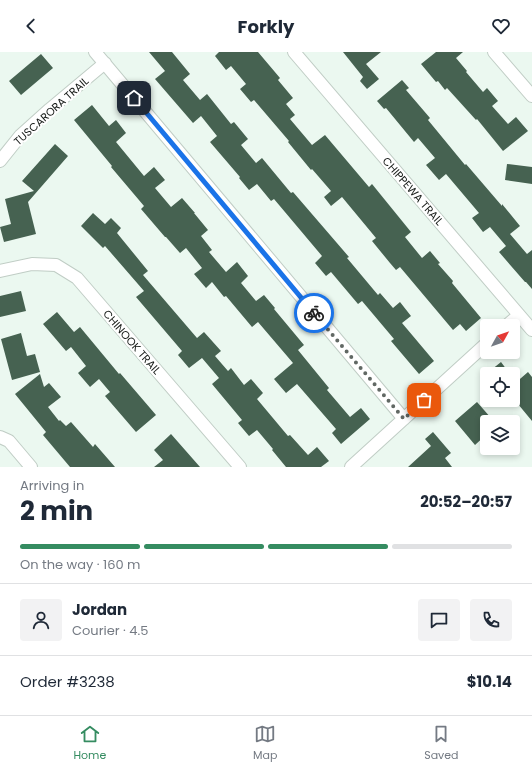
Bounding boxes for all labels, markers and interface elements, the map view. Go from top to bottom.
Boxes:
text: Forkly [238,14,294,39]
icon: back [20,15,42,37]
icon: heart [490,15,512,37]
street label: TUSCARORA TRAIL [10,73,92,149]
pin [117,81,151,115]
icon: home [123,87,145,109]
street label: CHIPPEWA TRAIL [379,153,447,229]
courier [294,293,334,333]
icon: bike [303,302,325,324]
street label: CHINOOK TRAIL [99,306,165,378]
north arrow [480,319,520,359]
map controls [480,319,520,455]
button: locate [480,367,520,407]
pin [407,383,441,417]
icon: bag [413,389,435,411]
button: layers [480,415,520,455]
text: Arriving in [20,476,84,495]
text: 20:52–20:57 [420,491,512,512]
text: 2 min [20,493,93,529]
text: On the way · 160 m [20,555,141,574]
button: person [20,599,62,641]
text: Jordan [72,599,127,620]
button: chat [418,599,460,641]
button: phone [470,599,512,641]
text: Courier · 4.5 [72,621,148,640]
text: Order #3238 [20,671,115,692]
text: $10.14 [467,671,512,692]
tab: Home [73,723,106,764]
tab: Map [253,723,277,764]
tab: Saved [424,723,459,764]

